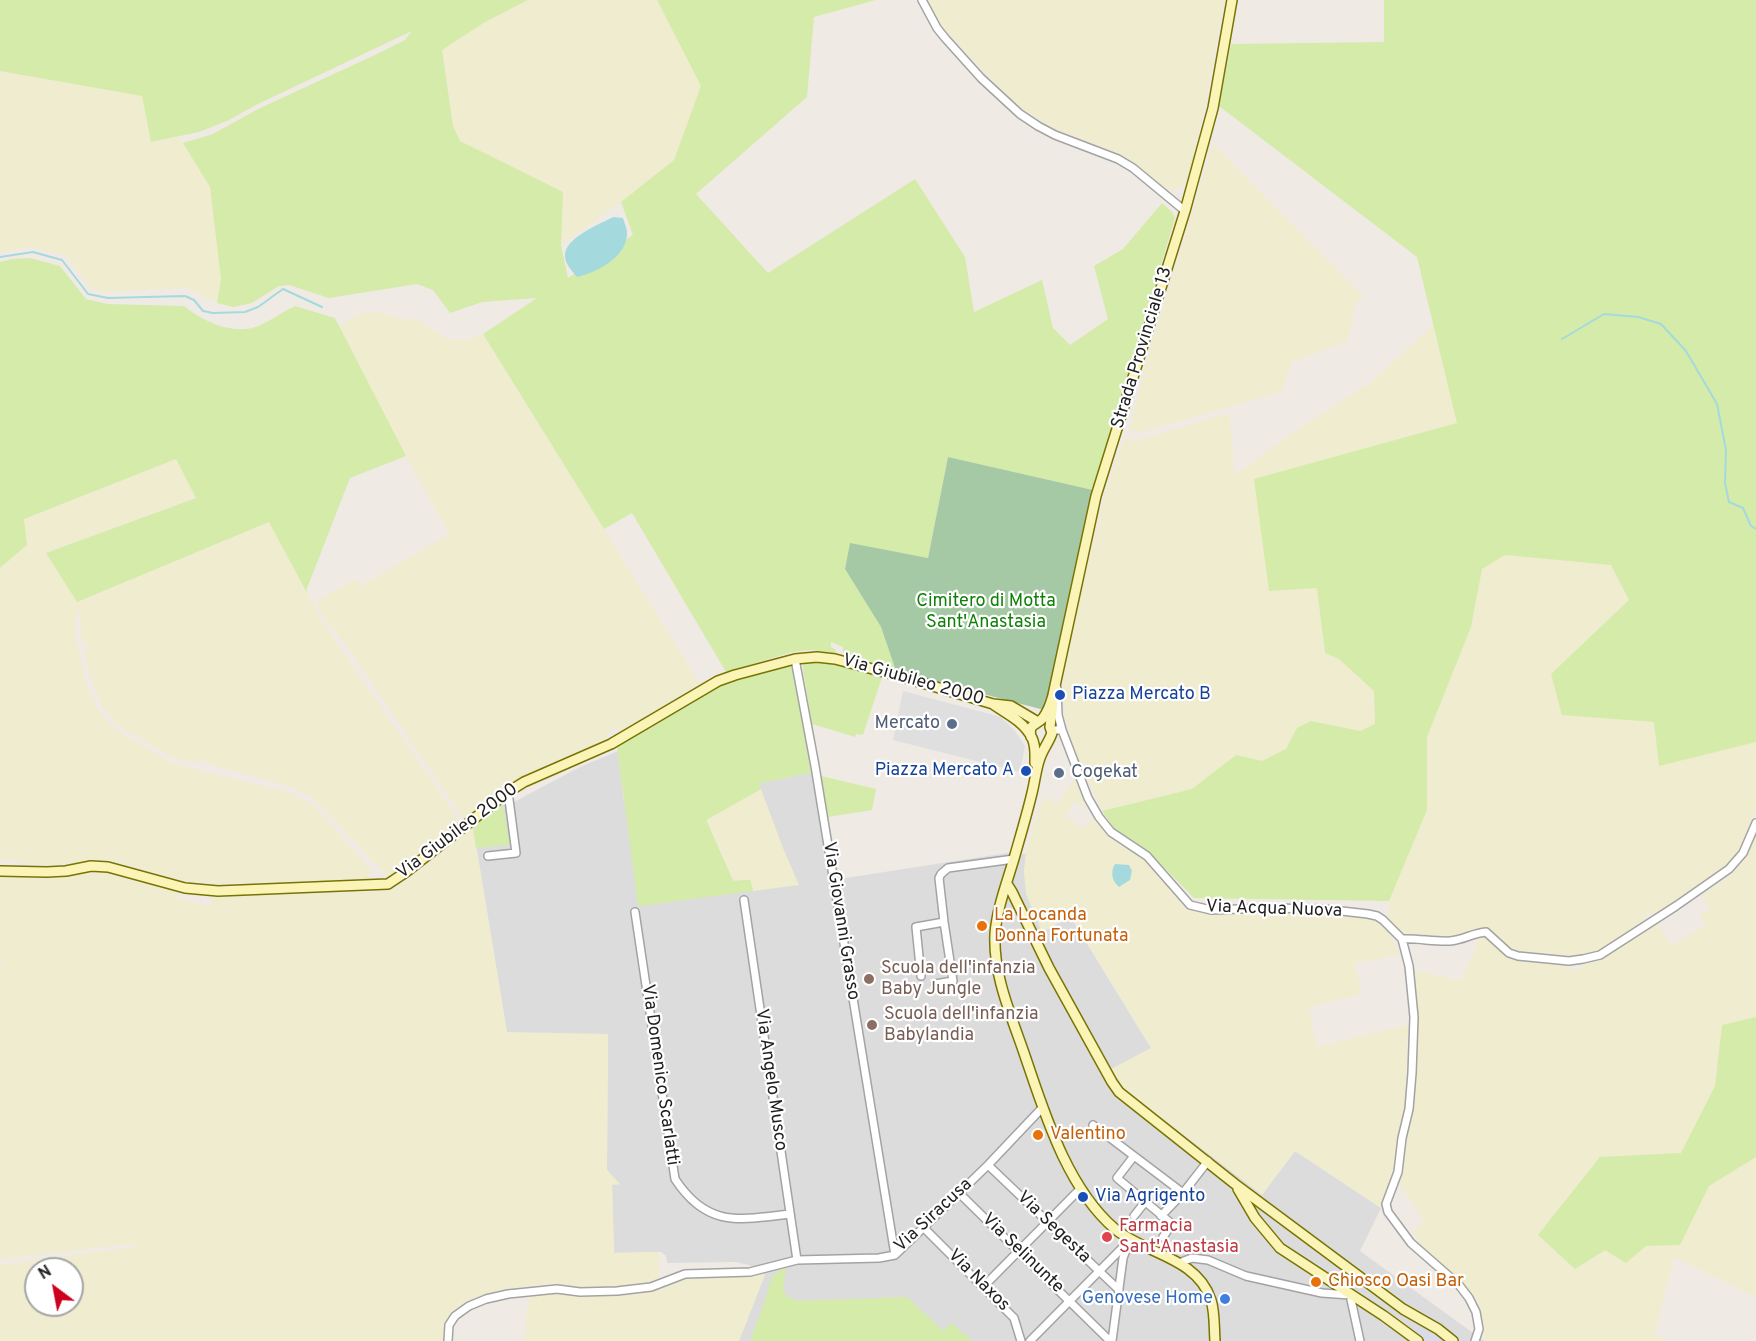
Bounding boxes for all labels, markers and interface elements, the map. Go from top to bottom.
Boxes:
street label: Strada Provinciale 13 [1108,264,1178,432]
park label: Cimitero di Motta Sant'Anastasia [916,591,1056,634]
street label: Via Giubileo 2000 [840,650,986,712]
place label: Piazza Mercato B [1072,684,1211,706]
marker: Piazza Mercato B [1053,688,1067,702]
place label: Mercato [874,713,940,735]
marker: Mercato [945,717,959,731]
place label: Piazza Mercato A [875,760,1014,782]
place label: Cogekat [1071,762,1138,784]
marker: Piazza Mercato A [1019,764,1033,778]
marker: Cogekat [1052,766,1066,780]
street label: Via Giubileo 2000 [393,779,523,885]
street label: Via Giovanni Grasso [817,840,863,1002]
street label: Via Acqua Nuova [1205,897,1343,923]
place label: La Locanda Donna Fortunata [994,905,1128,948]
marker: La Locanda Donna Fortunata [975,919,989,933]
place label: Scuola dell'infanzia Baby Jungle [881,958,1035,1000]
marker: Scuola dell'infanzia Baby Jungle [862,972,876,986]
street label: Via Domenico Scarlatti [636,983,682,1167]
place label: Scuola dell'infanzia Babylandia [884,1004,1038,1046]
street label: Via Angelo Musco [749,1007,791,1153]
marker: Scuola dell'infanzia Babylandia [865,1018,879,1032]
place label: Valentino [1050,1124,1126,1146]
marker: Valentino [1031,1128,1045,1142]
street label: Via Siracusa [891,1175,977,1257]
place label: Via Agrigento [1095,1186,1205,1208]
street label: Via Segesta [1012,1187,1094,1269]
marker: Via Agrigento [1076,1190,1090,1204]
street label: Via Selinunte [976,1209,1068,1299]
place label: Farmacia Sant'Anastasia [1119,1216,1239,1258]
marker: Farmacia Sant'Anastasia [1100,1230,1114,1244]
street label: Via Naxos [942,1245,1014,1317]
north arrow [24,1257,84,1317]
text: N [35,1262,56,1285]
place label: Chiosco Oasi Bar [1328,1271,1464,1293]
marker: Chiosco Oasi Bar [1309,1275,1323,1289]
place label: Genovese Home [1082,1288,1213,1310]
marker: Genovese Home [1218,1292,1232,1306]

